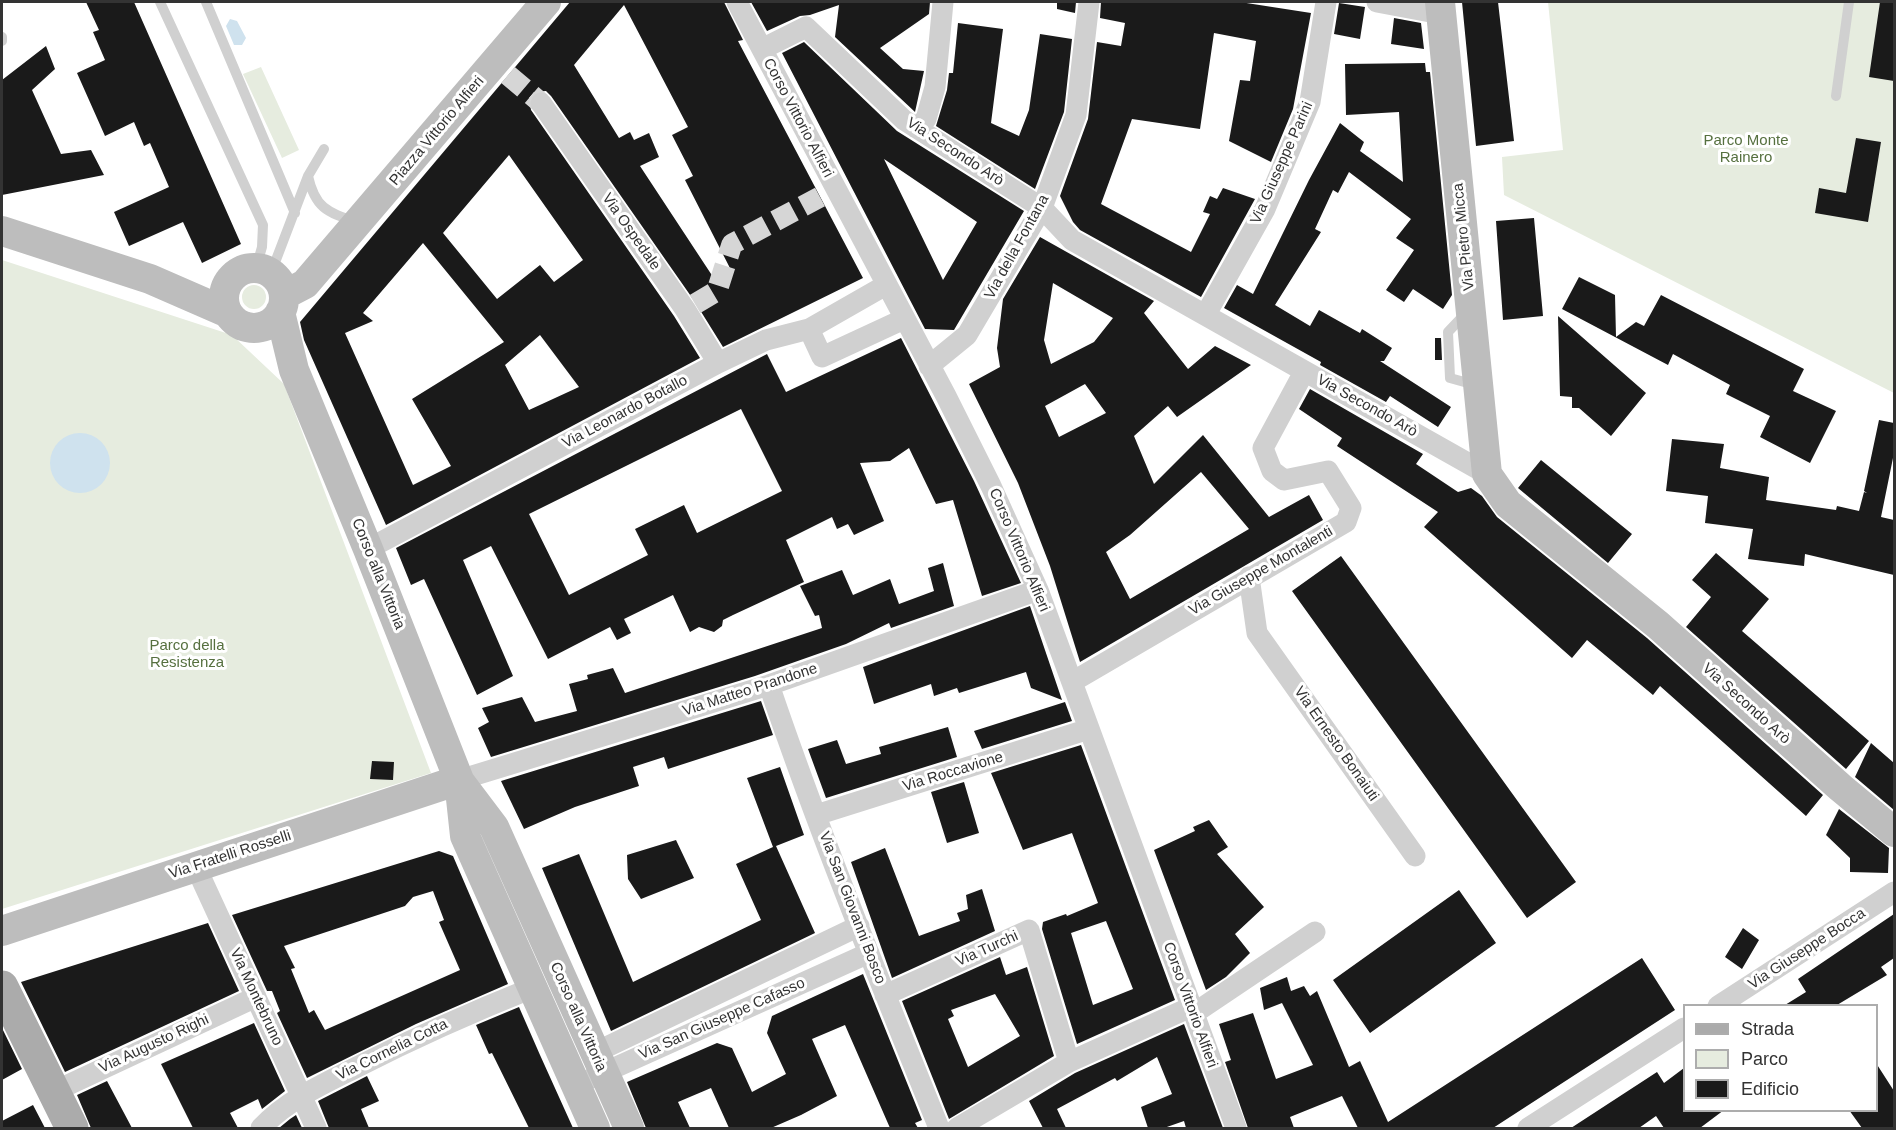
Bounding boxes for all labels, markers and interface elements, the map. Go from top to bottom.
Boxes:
street label: Corso Vittorio Alfieri [759,55,837,181]
street label: Piazza Vittorio Alfieri [386,73,488,189]
street label: Via Giuseppe Parini [1247,99,1317,227]
street label: Via Secondo Arò [903,114,1007,190]
park label: Parco Monte Rainero [1703,132,1789,167]
street label: Via Pietro Micca [1449,182,1479,292]
street label: Via Ospedale [598,190,664,274]
street label: Via della Fontana [981,192,1053,302]
street label: Via Leonardo Botallo [559,371,691,453]
street label: Via Secondo Arò [1314,371,1420,441]
street label: Corso Vittorio Alfieri [985,486,1053,614]
street label: Corso alla Vittoria [348,516,408,632]
street label: Via Giuseppe Montalenti [1186,522,1336,620]
park label: Parco della Resistenza [149,637,225,672]
street label: Via Matteo Prandone [680,660,820,720]
street label: Via Secondo Arò [1698,660,1794,748]
street label: Via Ernesto Bonaiuti [1290,683,1382,805]
street label: Via Roccavione [901,748,1005,796]
street label: Via Fratelli Rosselli [167,827,293,883]
street label: Via San Giovanni Bosco [815,829,889,987]
street label: Via Giuseppe Bocca [1745,905,1869,993]
street label: Via Turchi [953,927,1021,971]
street label: Corso Vittorio Alfieri [1159,940,1221,1070]
street label: Via Montebruno [226,945,286,1049]
street label: Corso alla Vittoria [546,959,610,1075]
street label: Via San Giuseppe Cafasso [636,974,808,1064]
legend [1683,1004,1878,1112]
street label: Via Augusto Righi [96,1011,212,1077]
street label: Via Cornelia Cotta [333,1015,451,1085]
text: Strada [1741,1019,1794,1039]
text: Parco [1741,1049,1788,1069]
text: Edificio [1741,1079,1799,1099]

